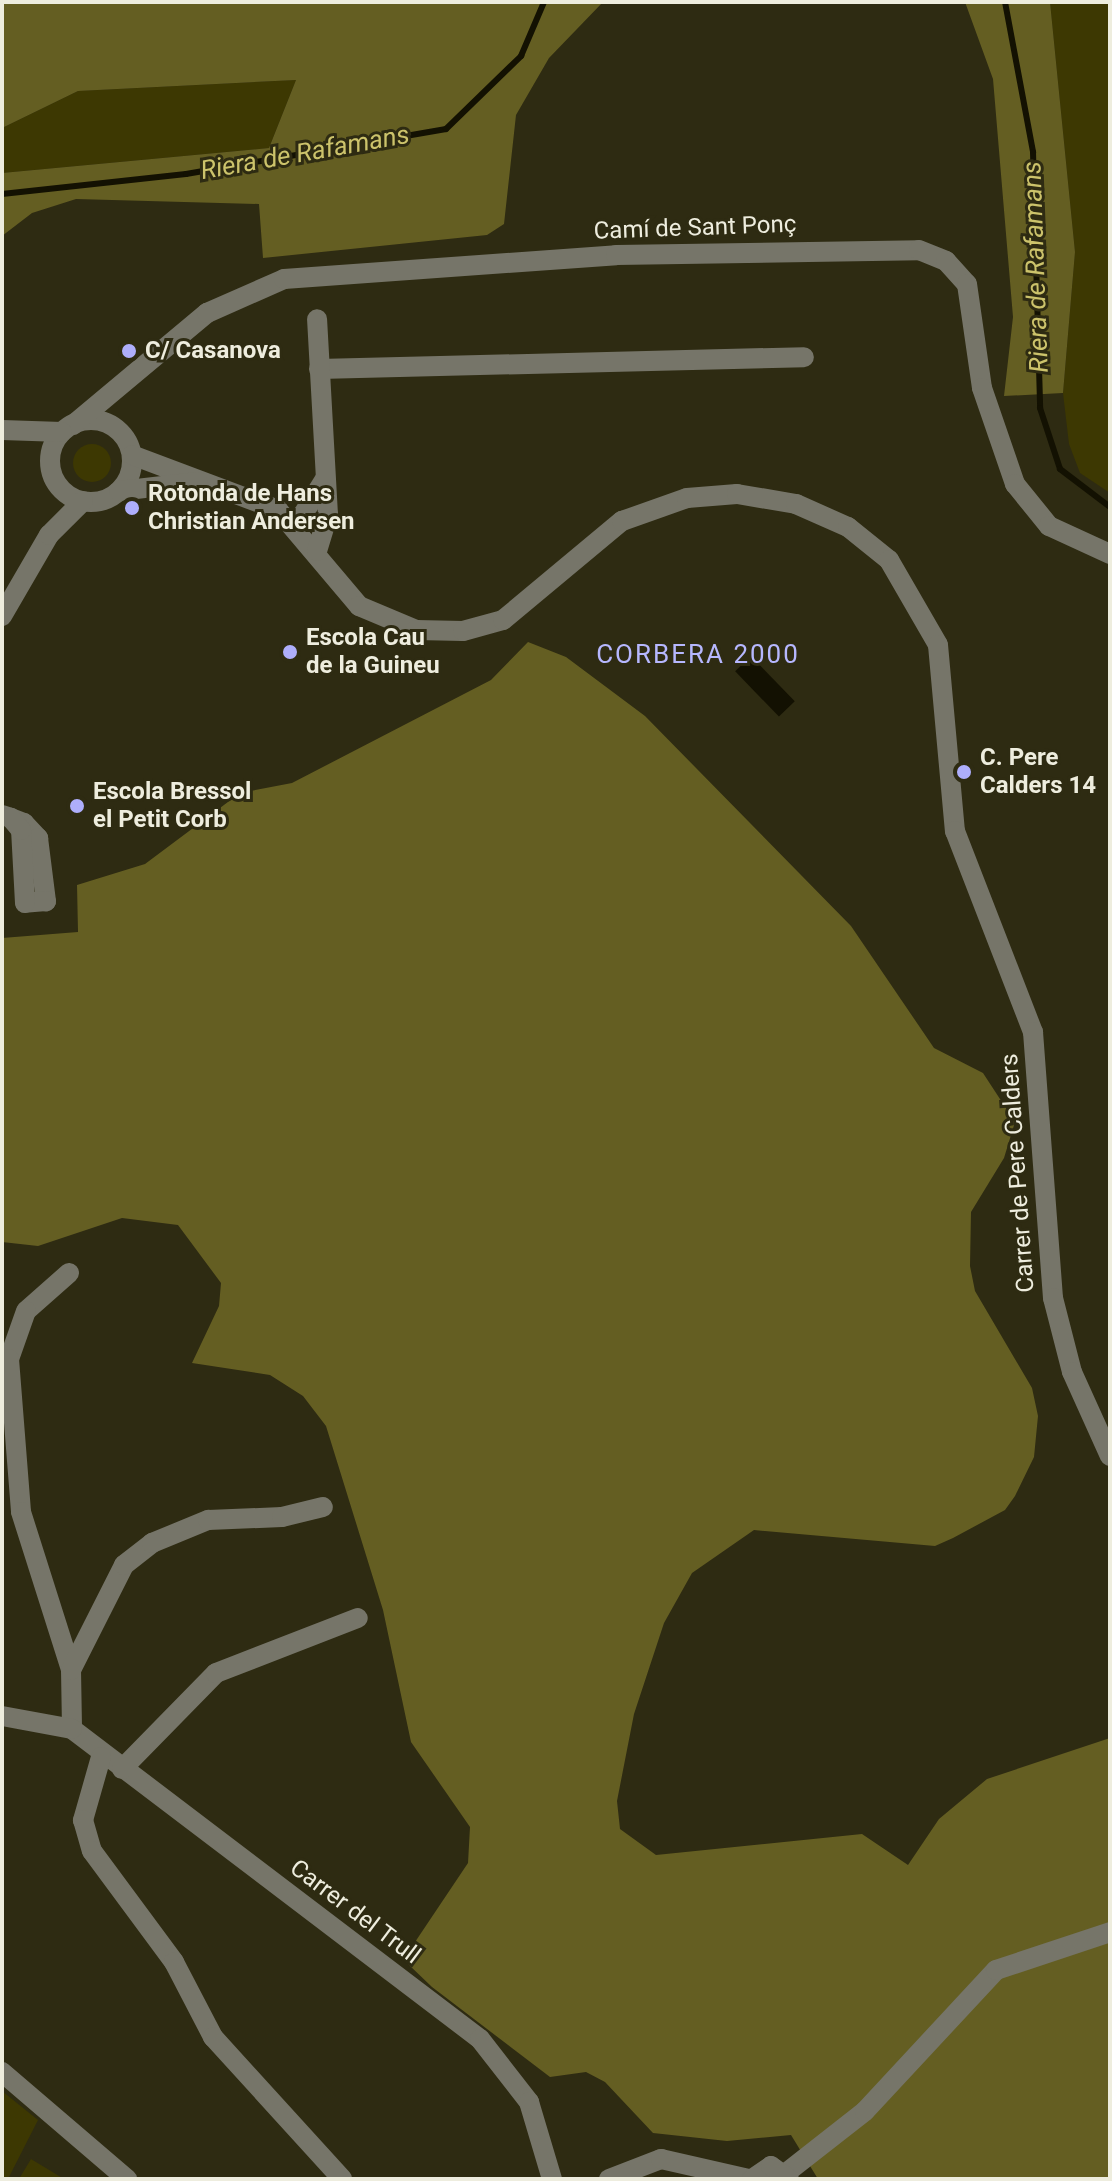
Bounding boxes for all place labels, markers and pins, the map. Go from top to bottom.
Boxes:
place label: C/ Casanova [145,337,281,365]
marker: C/ Casanova [120,342,138,360]
place label: Rotonda de Hans Christian Andersen [148,480,355,536]
marker: Rotonda de Hans Christian Andersen [123,499,141,517]
place label: Escola Cau de la Guineu [306,624,440,680]
marker: Escola Cau de la Guineu [281,643,299,661]
place label: C. Pere Calders 14 [980,744,1096,800]
marker: C. Pere Calders 14 [955,763,973,781]
place label: Escola Bressol el Petit Corb [93,778,251,834]
marker: Escola Bressol el Petit Corb [68,797,86,815]

